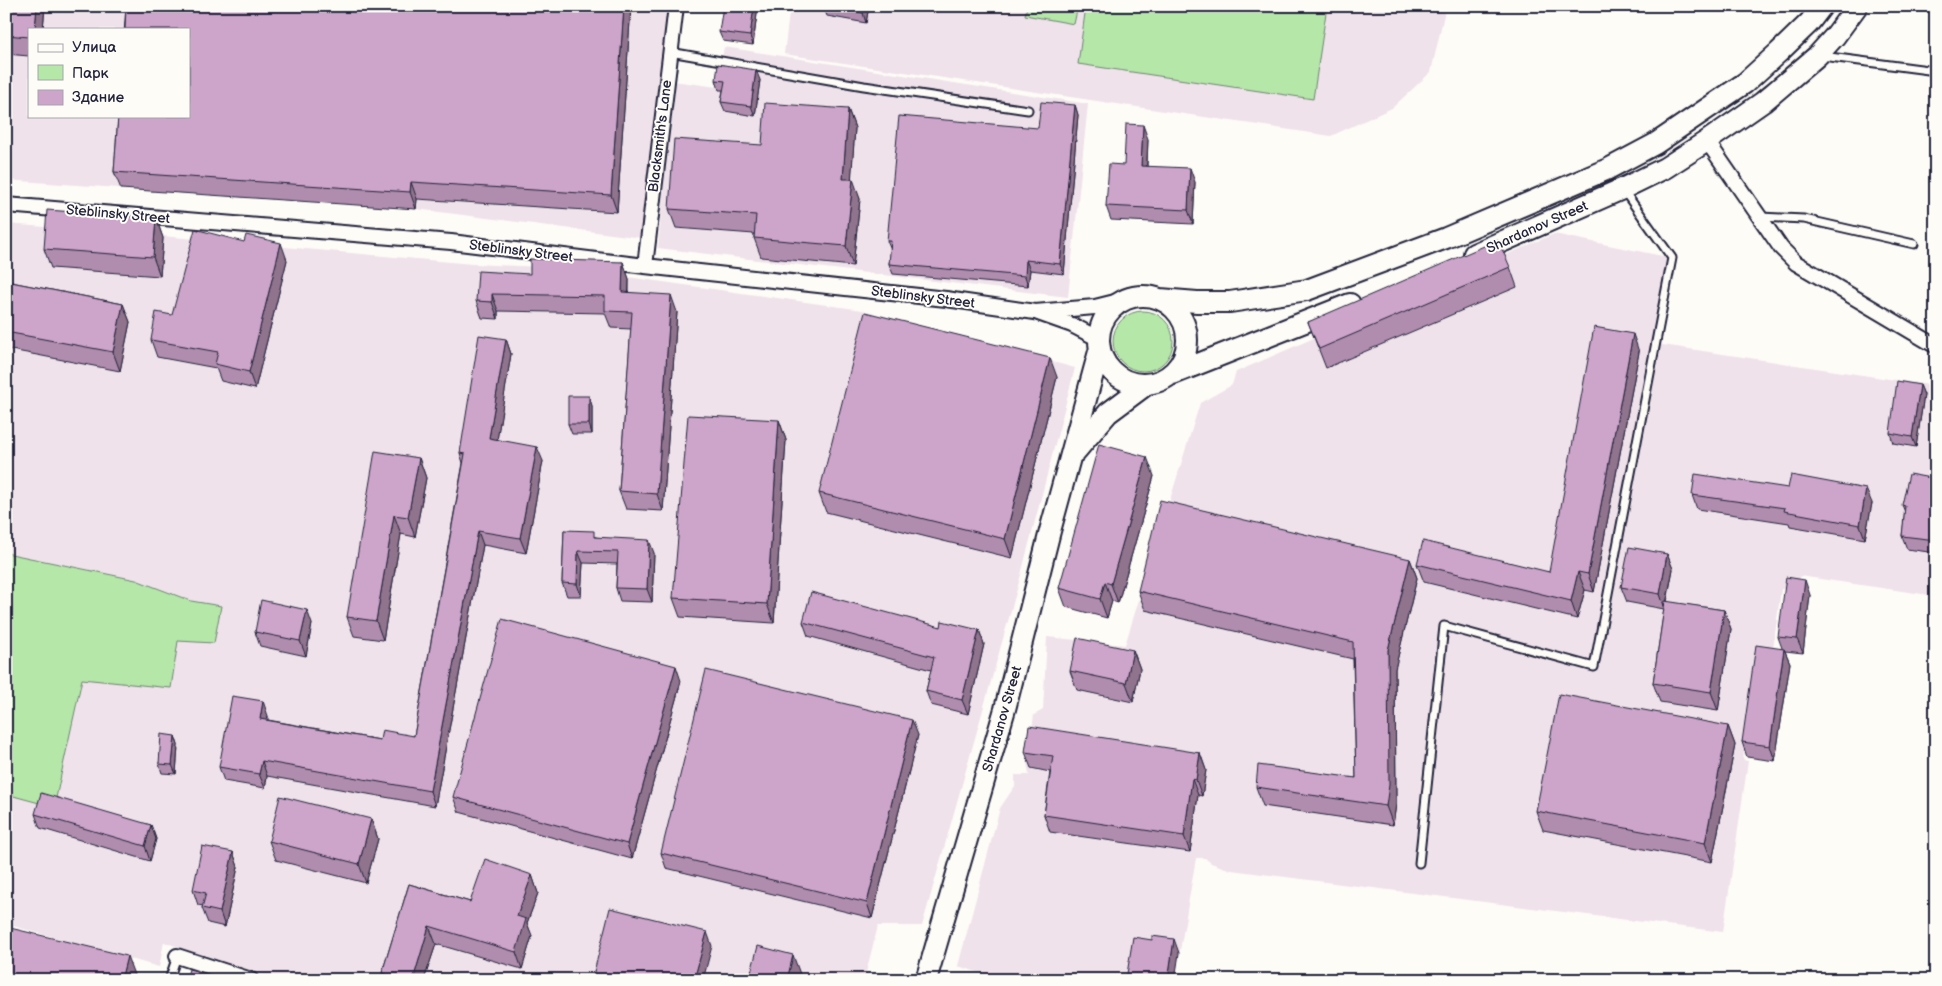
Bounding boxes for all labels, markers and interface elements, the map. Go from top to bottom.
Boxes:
legend [28,28,190,118]
text: Улица [72,38,117,57]
text: Парк [72,64,109,83]
street label: Blacksmith's Lane [645,79,675,193]
text: Здание [72,88,124,107]
street label: Shardanov Street [1484,197,1591,257]
street label: Steblinsky Street [65,201,171,227]
street label: Steblinsky Street [468,236,574,266]
street label: Steblinsky Street [870,282,976,312]
street label: Shardanov Street [979,663,1025,774]

